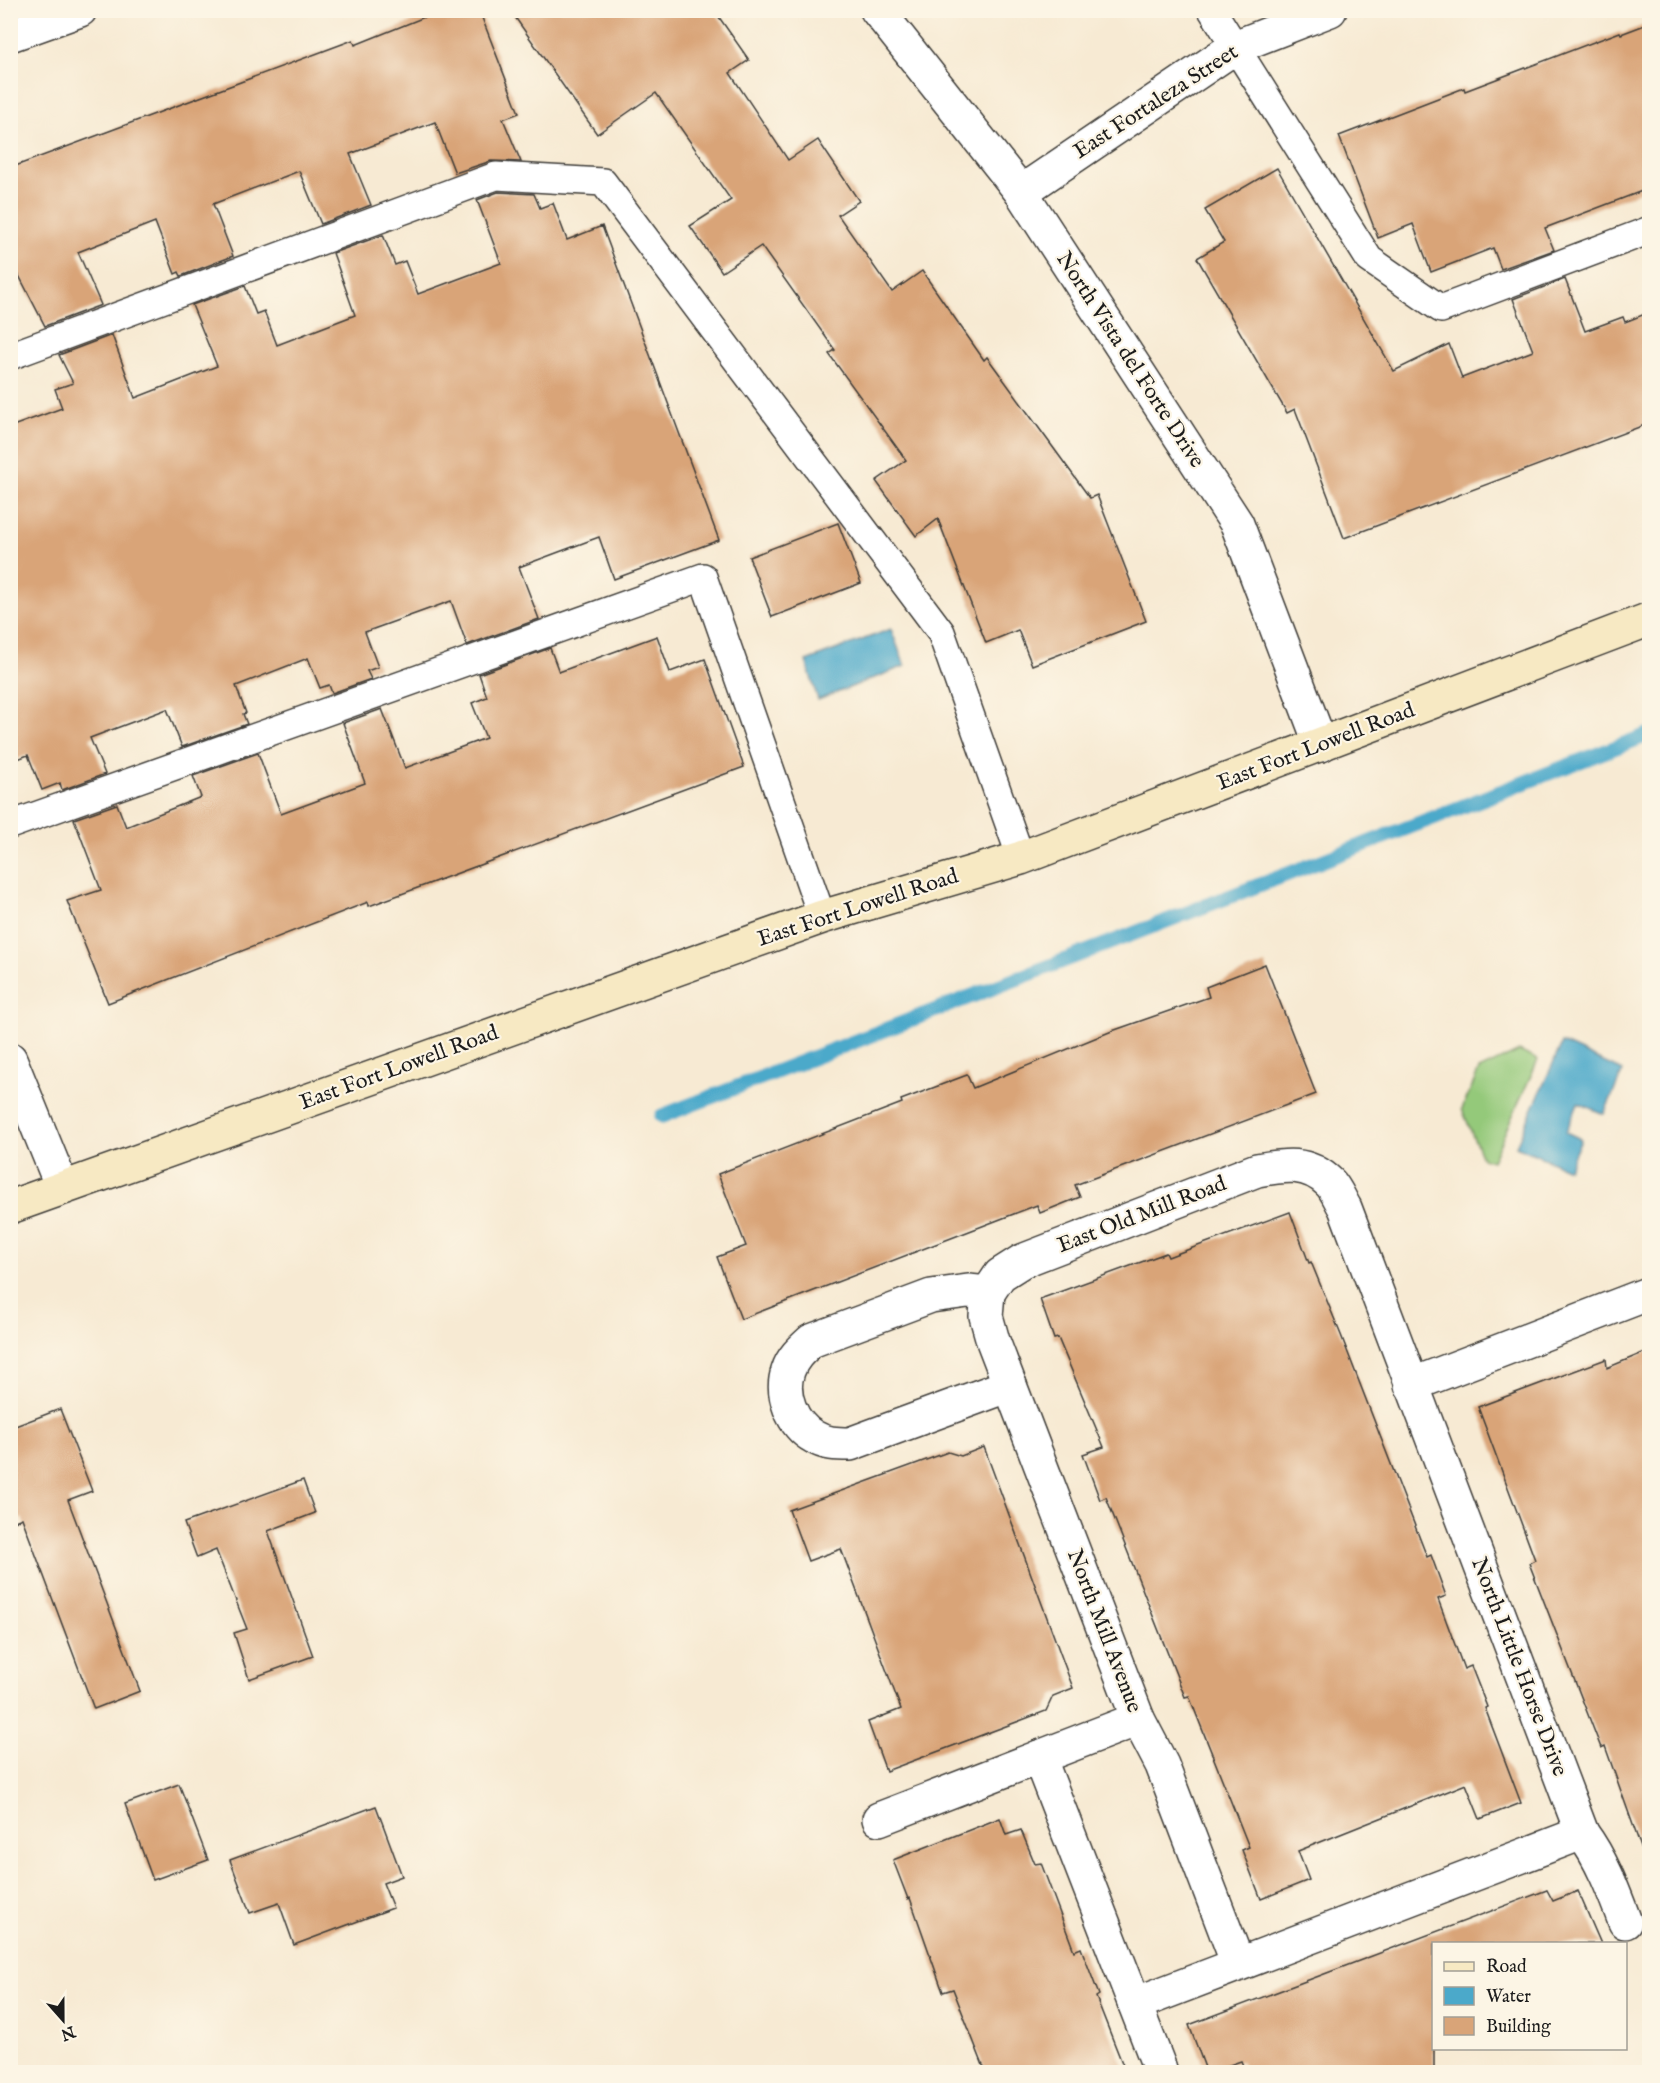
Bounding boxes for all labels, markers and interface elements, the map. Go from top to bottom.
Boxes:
street label: East Fortaleza Street [1068,38,1244,166]
street label: North Vista del Forte Drive [1050,247,1210,473]
street label: East Fort Lowell Road [1213,696,1419,798]
street label: East Fort Lowell Road [754,862,962,954]
street label: East Fort Lowell Road [296,1019,502,1117]
street label: East Old Mill Road [1054,1170,1231,1260]
street label: North Mill Avenue [1060,1545,1148,1717]
street label: North Little Horse Drive [1464,1554,1574,1780]
legend [1432,1942,1627,2050]
text: Road [1486,1956,1527,1979]
text: Water [1486,1986,1531,2009]
north arrow [33,1990,93,2050]
text: Building [1486,2016,1551,2039]
text: N [57,2020,79,2044]

